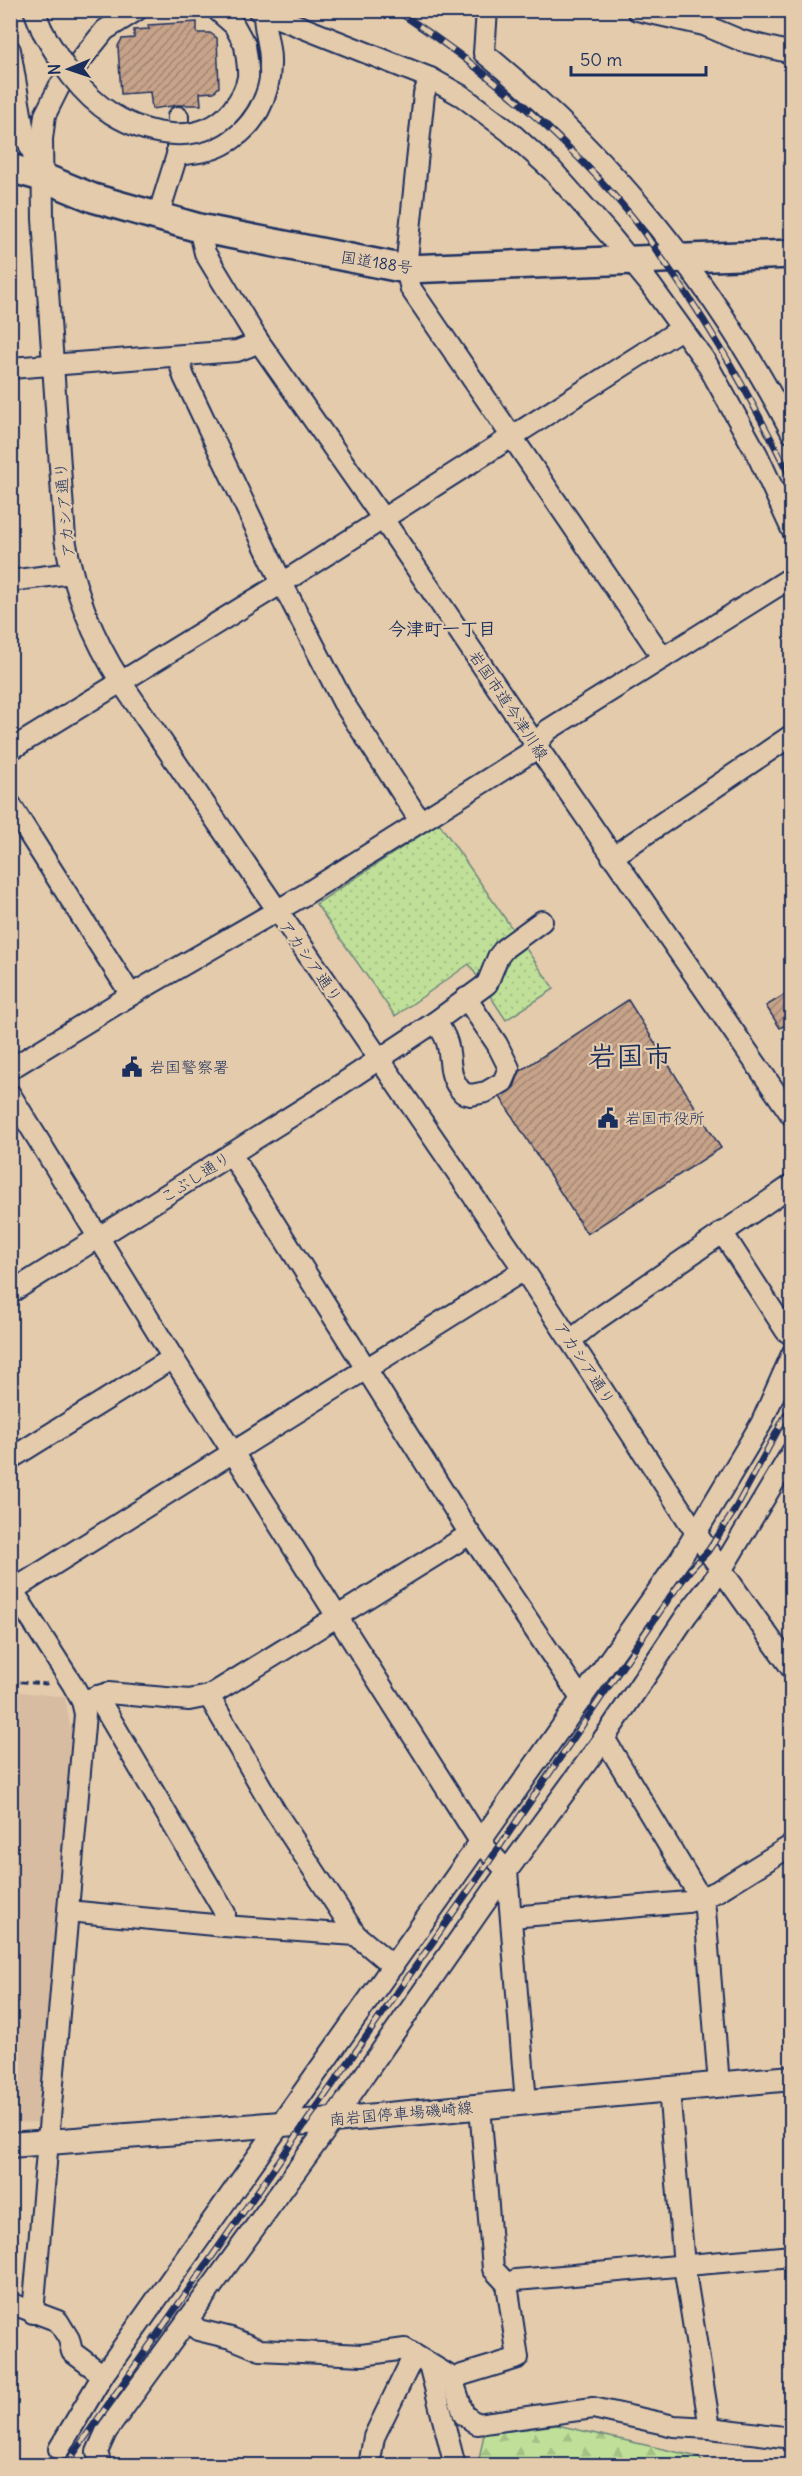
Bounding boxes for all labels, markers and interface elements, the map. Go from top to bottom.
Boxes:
north arrow [39,39,99,99]
scale bar [571,39,706,77]
text: 50 m [580,48,622,71]
text: N [44,64,64,75]
street label: 国道188号 [339,246,415,278]
street label: アカシア通り [50,461,78,559]
district label: 今津町一丁目 [388,617,496,640]
street label: 岩国市道今津川線 [465,646,553,764]
street label: アカシア通り [275,916,347,1006]
district label: 岩国市 [588,1038,672,1074]
public building icon: 岩国警察署 [120,1055,144,1079]
place label: 岩国警察署 [149,1057,229,1077]
public building icon: 岩国市役所 [596,1106,620,1130]
place label: 岩国市役所 [625,1108,705,1128]
street label: こぶし通り [156,1147,234,1207]
street label: アカシア通り [550,1317,620,1409]
street label: 南岩国停車場磯崎線 [328,2097,474,2129]

